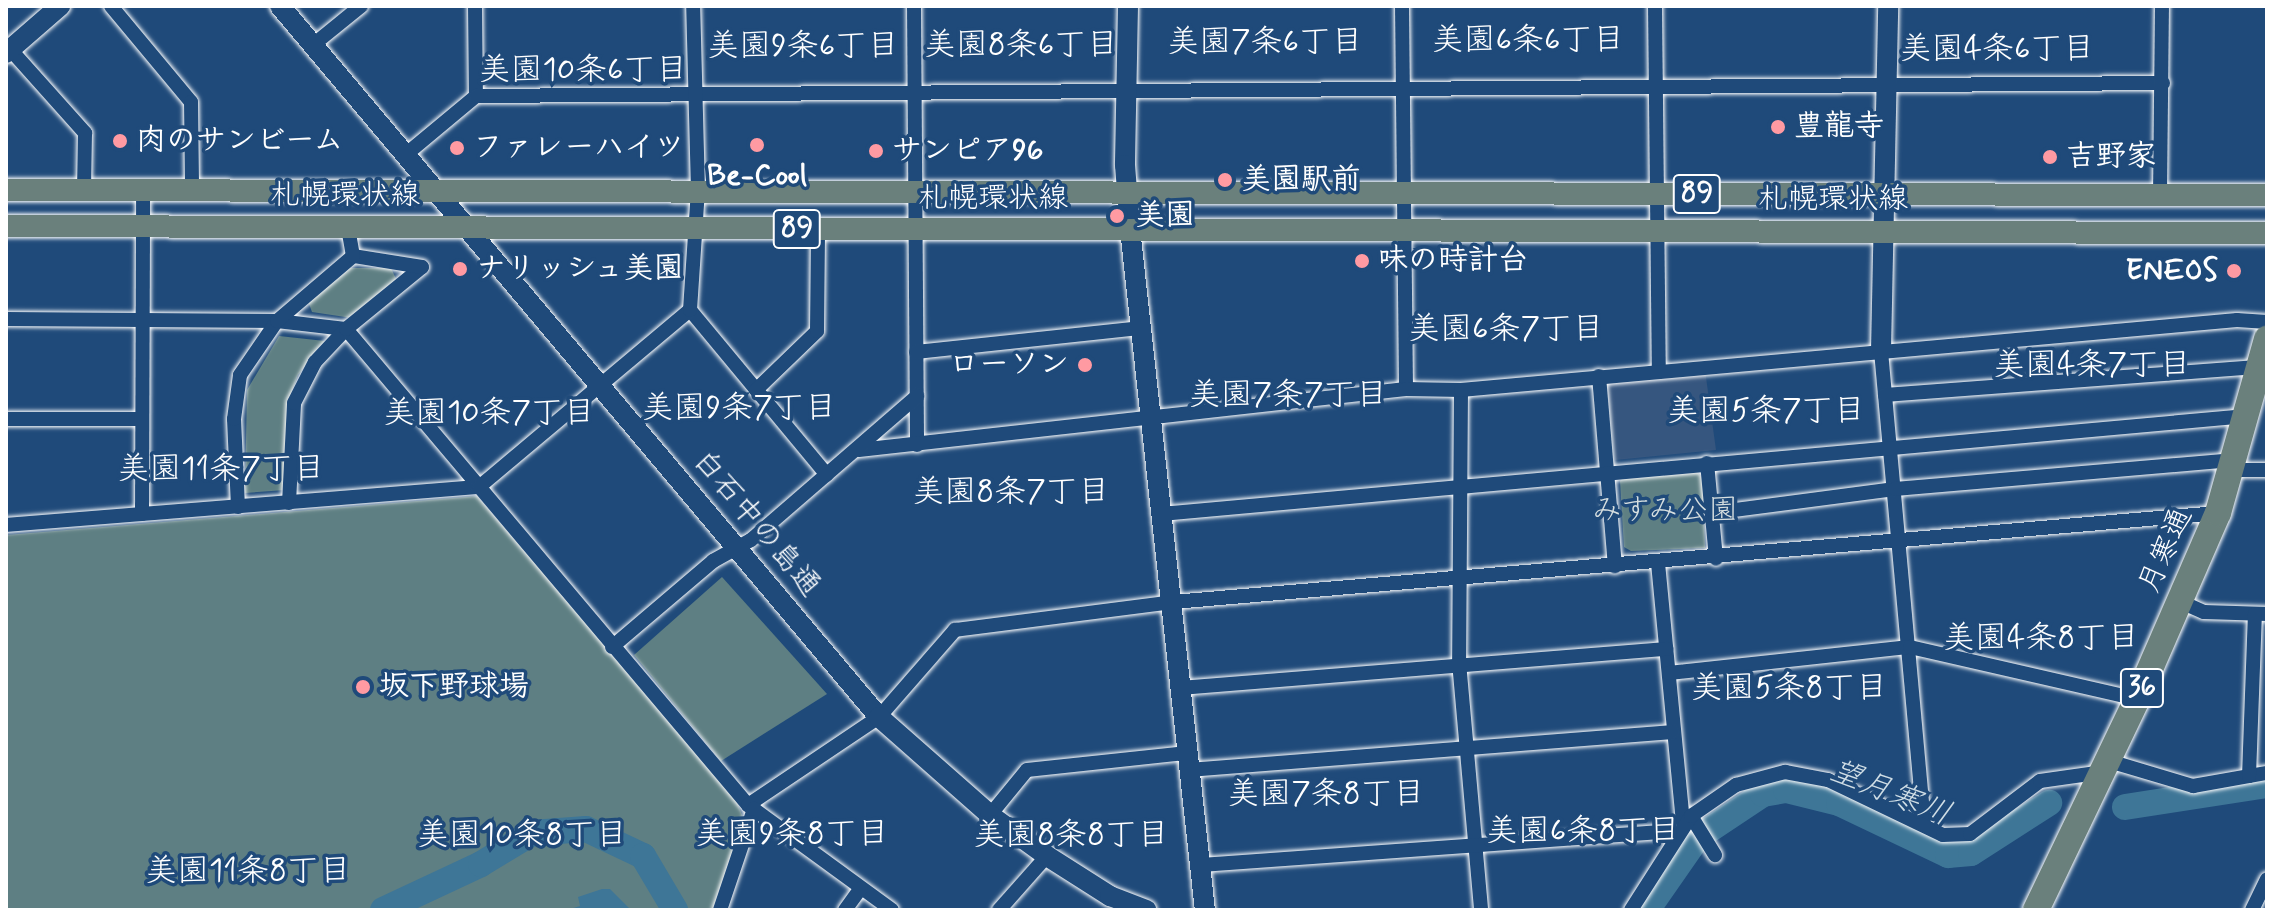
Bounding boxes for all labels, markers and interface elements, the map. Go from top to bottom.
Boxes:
district label: 美園6条6丁目 [1432,21,1624,59]
district label: 美園7条6丁目 [1167,23,1363,61]
district label: 美園8条6丁目 [924,26,1118,64]
district label: 美園9条6丁目 [707,27,899,65]
district label: 美園4条6丁目 [1899,30,2095,68]
district label: 美園10条6丁目 [479,51,687,89]
place label: 豊龍寺 [1794,109,1884,145]
marker: 豊龍寺 [1769,118,1787,136]
place label: 肉のサンビーム [136,123,345,159]
place label: ファレーハイツ [473,130,684,166]
marker: 肉のサンビーム [111,132,129,150]
place label: サンピア96 [892,133,1043,169]
marker: Be-Cool [748,136,766,154]
marker: ファレーハイツ [448,139,466,157]
place label: 吉野家 [2066,139,2156,175]
marker: サンピア96 [867,142,885,160]
marker: 吉野家 [2041,148,2059,166]
place label: Be-Cool [707,158,807,194]
place label: 美園駅前 [1241,162,1361,198]
road number: 89 [1671,170,1723,218]
marker: 美園駅前 [1216,171,1234,189]
street label: 札幌環状線 [270,178,420,214]
street label: 札幌環状線 [918,181,1068,217]
street label: 札幌環状線 [1758,182,1908,218]
place label: 美園 [1135,198,1195,234]
road number: 89 [771,205,823,253]
marker: 美園 [1106,205,1128,227]
place label: 味の時計台 [1378,243,1528,279]
place label: ナリッシュ美園 [476,251,686,287]
marker: 味の時計台 [1353,252,1371,270]
place label: ENEOS [2126,253,2218,289]
marker: ナリッシュ美園 [451,260,469,278]
marker: ENEOS [2225,262,2243,280]
district label: 美園6条7丁目 [1408,310,1604,348]
district label: 美園4条7丁目 [1993,346,2191,384]
place label: ローソン [949,347,1069,383]
marker: ローソン [1076,356,1094,374]
district label: 美園7条7丁目 [1189,376,1387,414]
district label: 美園9条7丁目 [641,389,837,427]
district label: 美園5条7丁目 [1667,392,1865,430]
district label: 美園10条7丁目 [383,394,595,432]
street label: 白石中の島通 [684,443,828,605]
district label: 美園11条7丁目 [117,450,325,488]
district label: 美園8条7丁目 [912,473,1110,511]
park label: みすみ公園 [1590,493,1740,529]
street label: 月寒通 [2131,503,2201,599]
district label: 美園4条8丁目 [1943,619,2139,657]
road number: 36 [2118,664,2166,712]
place label: 坂下野球場 [379,669,529,705]
district label: 美園5条8丁目 [1690,669,1888,707]
marker: 坂下野球場 [354,678,372,696]
water label: 望月寒川 [1823,751,1957,835]
district label: 美園7条8丁目 [1227,775,1425,813]
district label: 美園6条8丁目 [1486,812,1680,850]
district label: 美園9条8丁目 [695,815,889,853]
district label: 美園10条8丁目 [417,816,627,854]
district label: 美園8条8丁目 [973,816,1169,854]
district label: 美園11条8丁目 [145,852,351,890]

